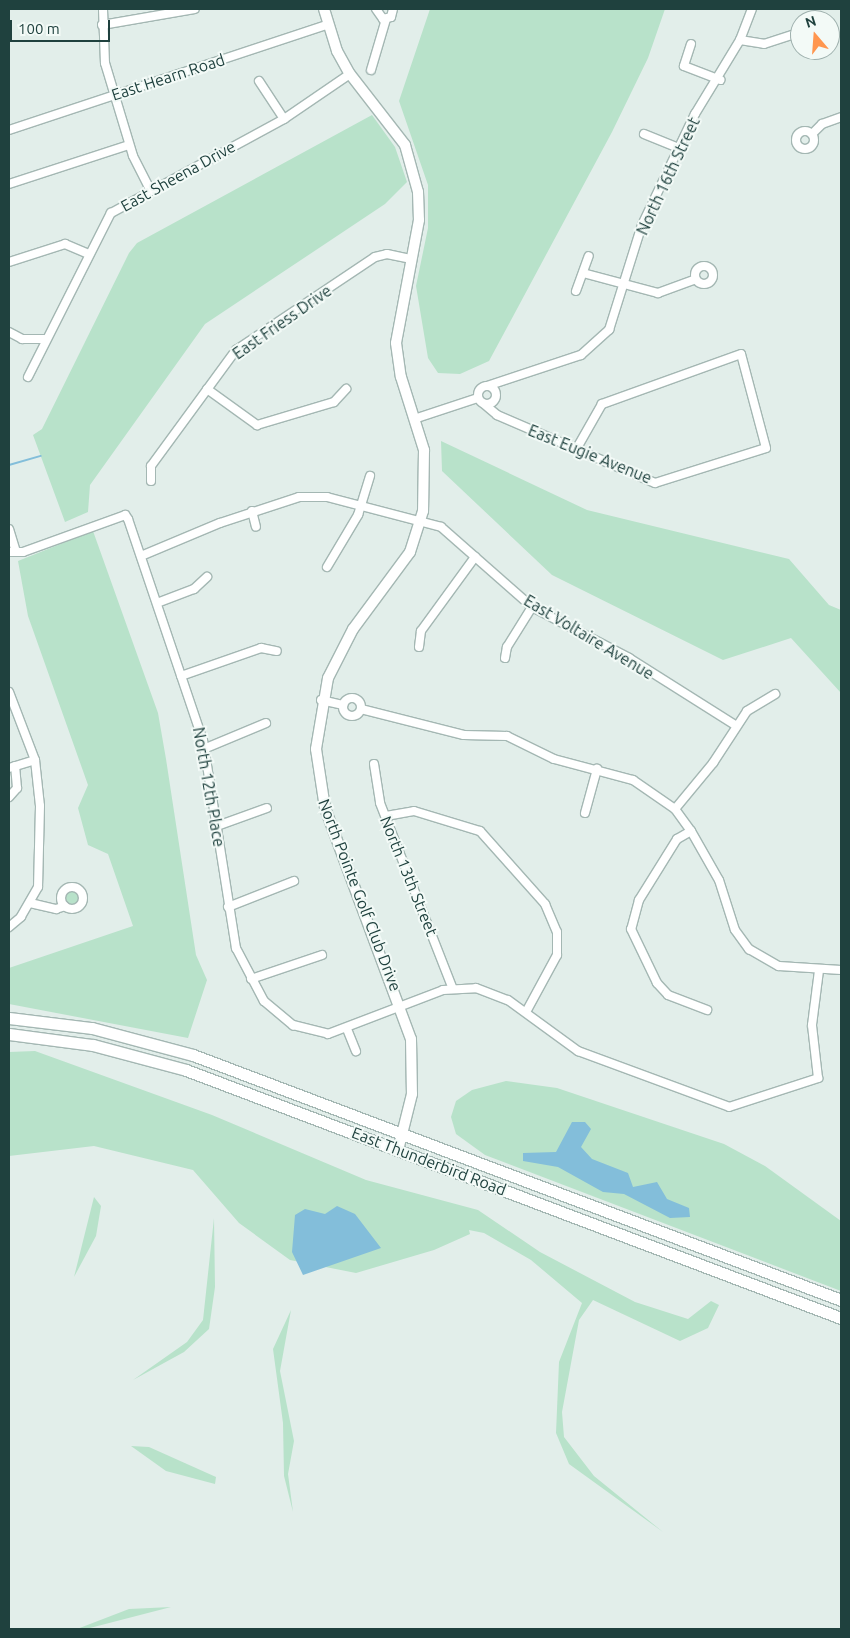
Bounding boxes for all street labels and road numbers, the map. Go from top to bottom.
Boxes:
street label: East Hearn Road [109,50,227,104]
street label: North 16th Street [632,114,704,238]
street label: East Sheena Drive [117,137,239,215]
street label: East Friess Drive [229,281,335,363]
street label: East Eugie Avenue [525,420,655,488]
street label: East Voltaire Avenue [521,591,657,683]
street label: North 12th Place [189,726,229,848]
street label: North Pointe Golf Club Drive [314,796,406,994]
street label: North 13th Street [376,813,442,939]
street label: East Thunderbird Road [349,1123,509,1199]

